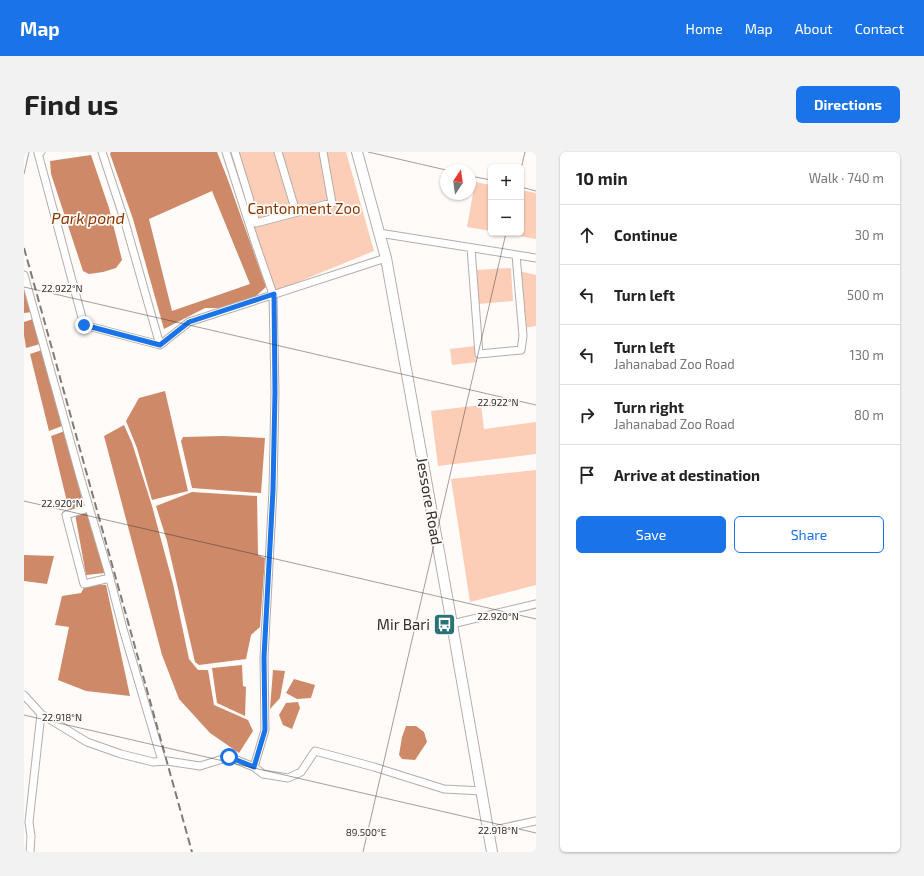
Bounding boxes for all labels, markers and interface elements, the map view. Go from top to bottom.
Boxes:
text: Map [20,17,60,40]
text: Home [686,20,723,37]
text: Map [745,20,773,37]
text: About [795,20,833,37]
text: Contact [855,20,904,37]
button: Directions [796,86,900,123]
text: Find us [24,87,118,121]
north arrow [440,164,476,200]
map controls [488,164,524,236]
button: + [488,164,524,200]
text: 10 min [576,168,628,188]
text: Walk · 740 m [809,170,884,186]
park label: Cantonment Zoo [248,199,360,217]
button: − [488,200,524,236]
water label: Park pond [51,208,125,227]
icon: ahead [576,224,598,246]
text: Continue [614,226,677,244]
text: 30 m [855,227,884,243]
text: 22.922°N [41,282,83,294]
icon: left [576,284,598,306]
text: Turn left [614,286,675,304]
text: 500 m [847,287,884,303]
route end [75,316,93,334]
text: Turn left [614,338,675,356]
icon: left [576,344,598,366]
text: 130 m [849,347,884,363]
text: Jahanabad Zoo Road [614,356,735,372]
text: 22.922°N [477,396,519,408]
text: Turn right [614,398,684,416]
icon: right [576,404,598,426]
text: 80 m [854,407,884,423]
text: Jahanabad Zoo Road [614,416,735,432]
street label: Jessore Road [413,456,447,546]
icon: arrive [576,464,598,486]
text: Arrive at destination [614,466,760,484]
text: 22.920°N [41,497,83,509]
button: Save [576,516,726,553]
button: Share [734,516,884,553]
text: 22.920°N [477,610,519,622]
bus stop icon: Mir Bari [432,611,458,637]
place label: Mir Bari [377,615,430,633]
text: 22.918°N [42,711,82,723]
route start [220,748,238,766]
text: 22.918°N [478,824,518,836]
text: 89.500°E [346,826,387,838]

